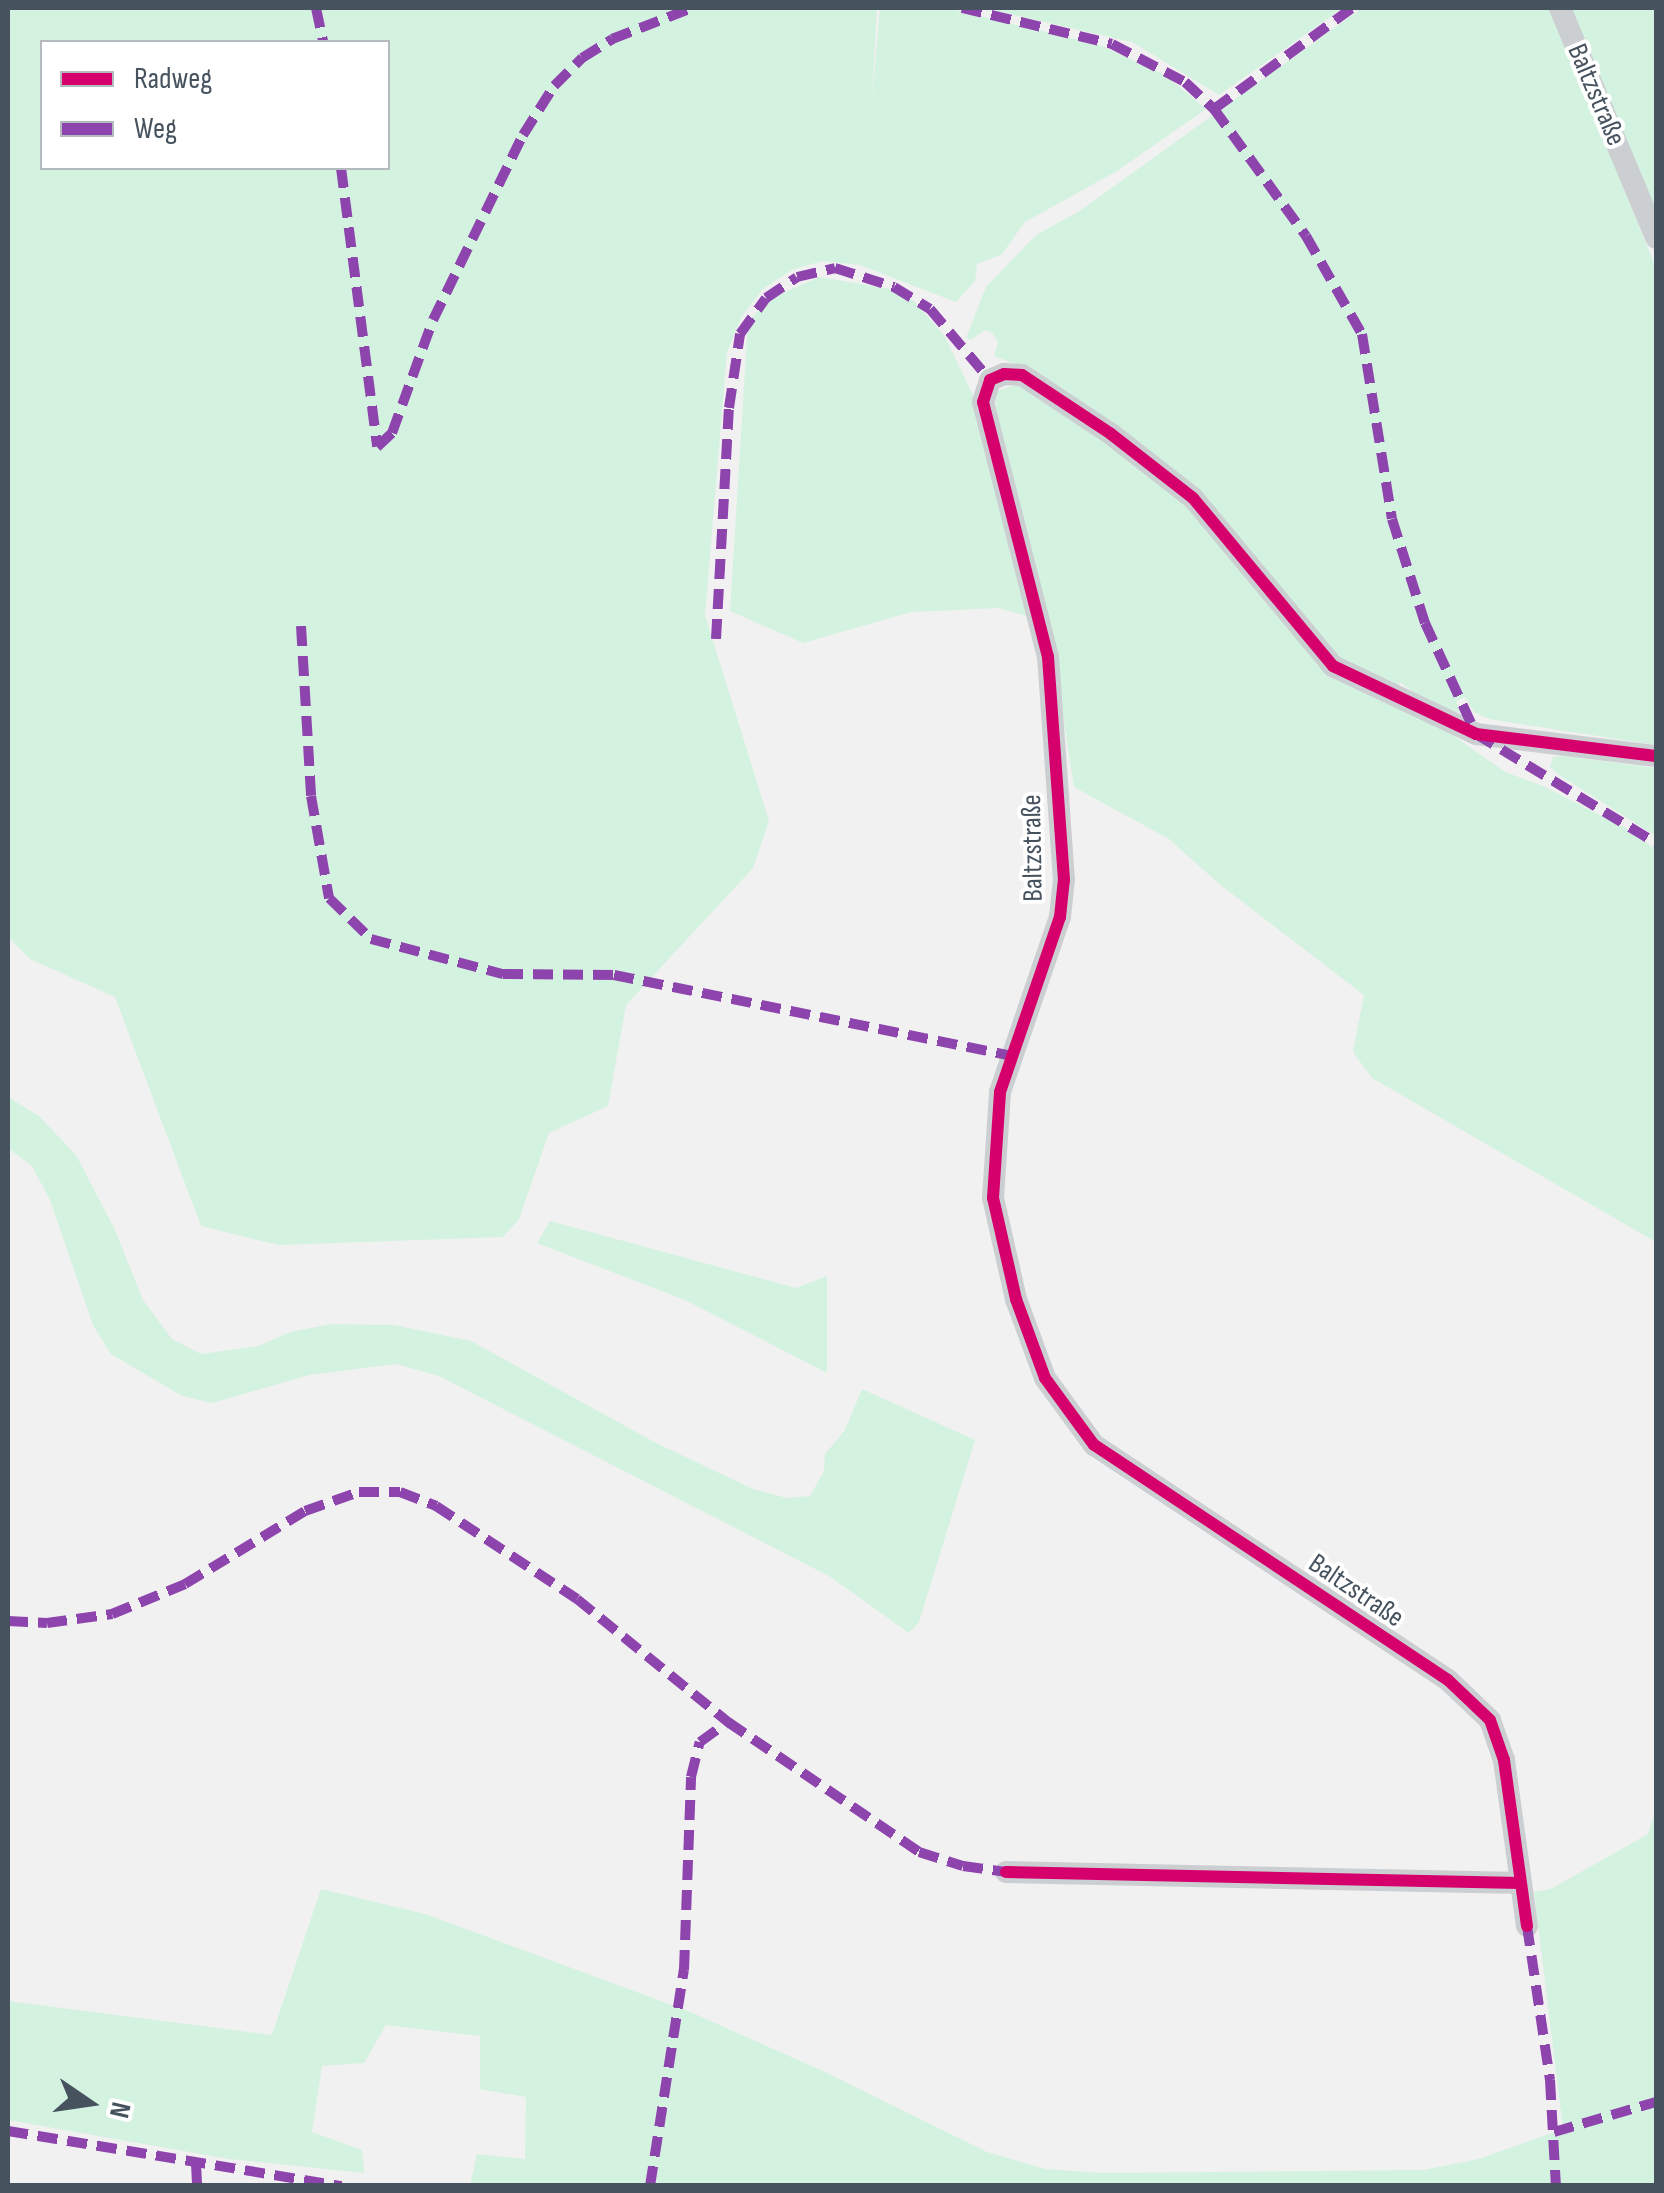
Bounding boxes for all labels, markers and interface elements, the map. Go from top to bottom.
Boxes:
street label: Baltzstraße [1560,39,1632,151]
legend [40,40,390,170]
text: Radweg [134,61,212,97]
text: Weg [134,111,177,147]
street label: Baltzstraße [1015,794,1051,902]
street label: Baltzstraße [1302,1547,1410,1635]
north arrow [40,2053,140,2153]
text: N [102,2099,137,2121]

